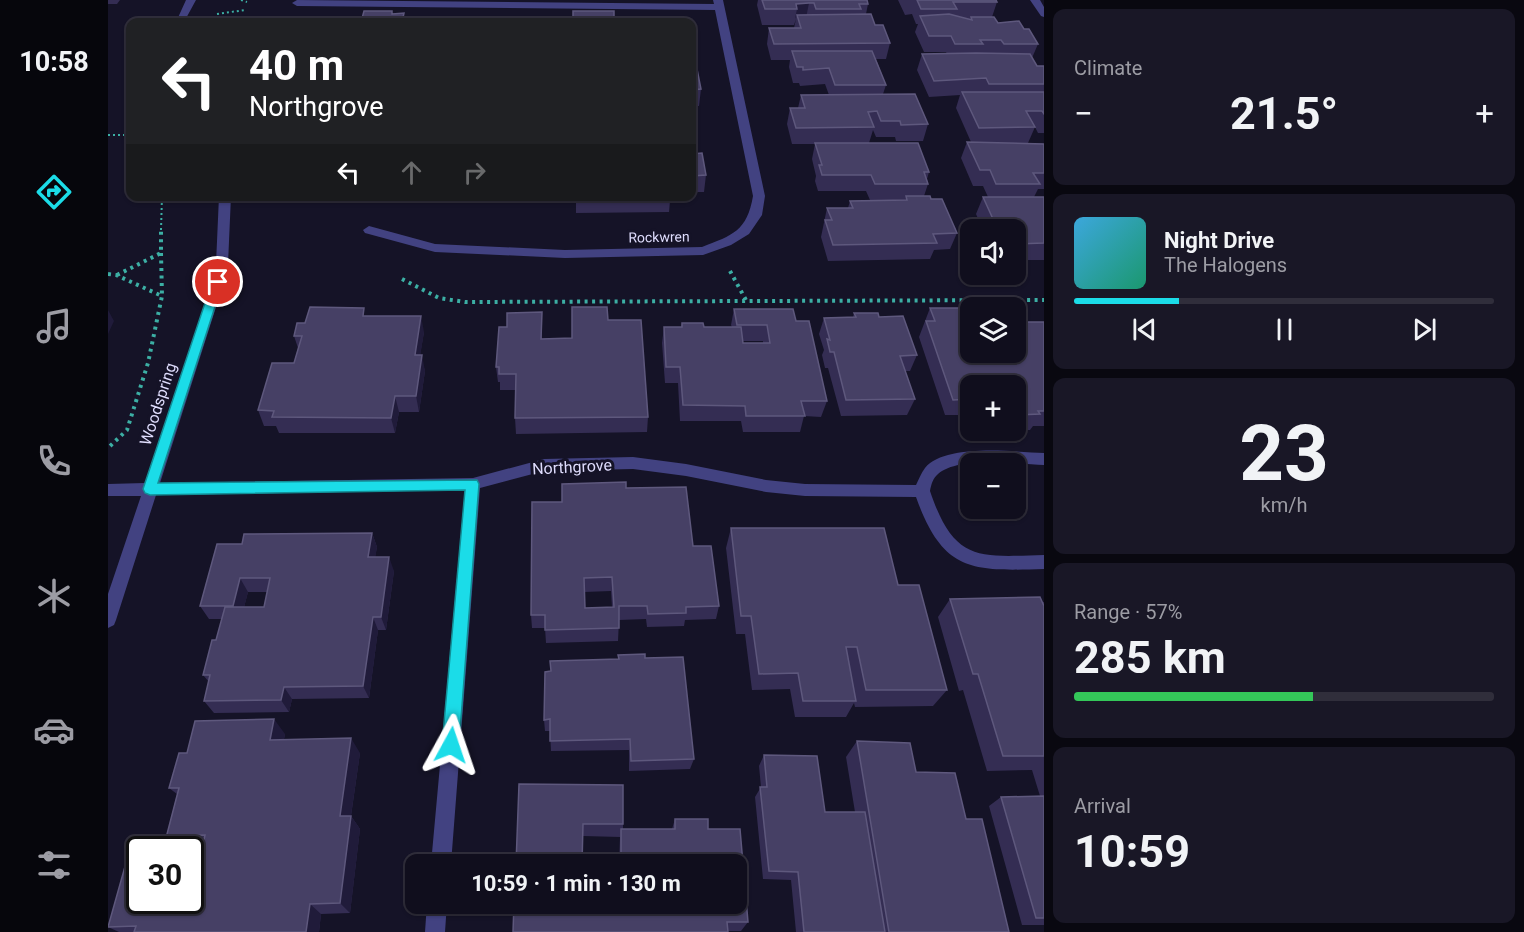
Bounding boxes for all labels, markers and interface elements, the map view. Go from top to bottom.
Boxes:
text: 40 m [249,41,344,90]
icon: left [150,42,228,120]
text: 10:58 [19,46,89,78]
text: Climate [1074,56,1142,80]
text: 21.5° [1230,87,1338,140]
text: Northgrove [249,91,384,123]
text: − [1074,94,1093,133]
text: + [1475,94,1494,133]
icon: left [332,156,365,189]
icon: ahead [395,156,428,189]
icon: right [458,156,491,189]
icon: directions [33,171,75,213]
map controls [960,219,1026,519]
button: sound [960,219,1026,285]
street label: Rockwren [628,228,690,246]
text: Night Drive [1164,228,1274,253]
text: The Halogens [1164,253,1287,277]
pin [192,256,243,307]
icon: arrive [201,265,234,298]
button: layers [960,297,1026,363]
icon: music [33,305,75,347]
icon: previous [1128,313,1161,346]
icon: pause [1268,313,1301,346]
icon: next [1408,313,1441,346]
street label: Woodspring [136,360,180,448]
button: + [960,375,1026,441]
text: 23 [1239,408,1329,499]
icon: phone [33,440,75,482]
button: − [960,453,1026,519]
street label: Northgrove [532,455,612,479]
text: km/h [1261,493,1307,517]
icon: climate [33,575,75,617]
text: Range · 57% [1074,600,1182,624]
text: 285 km [1074,631,1226,684]
icon: car [33,709,75,751]
position arrow [419,713,483,777]
text: Arrival [1074,794,1131,818]
text: 10:59 [1074,825,1190,878]
speed limit sign: 30 [126,836,204,914]
icon: filters [33,844,75,886]
text: 10:59 · 1 min · 130 m [471,871,681,896]

